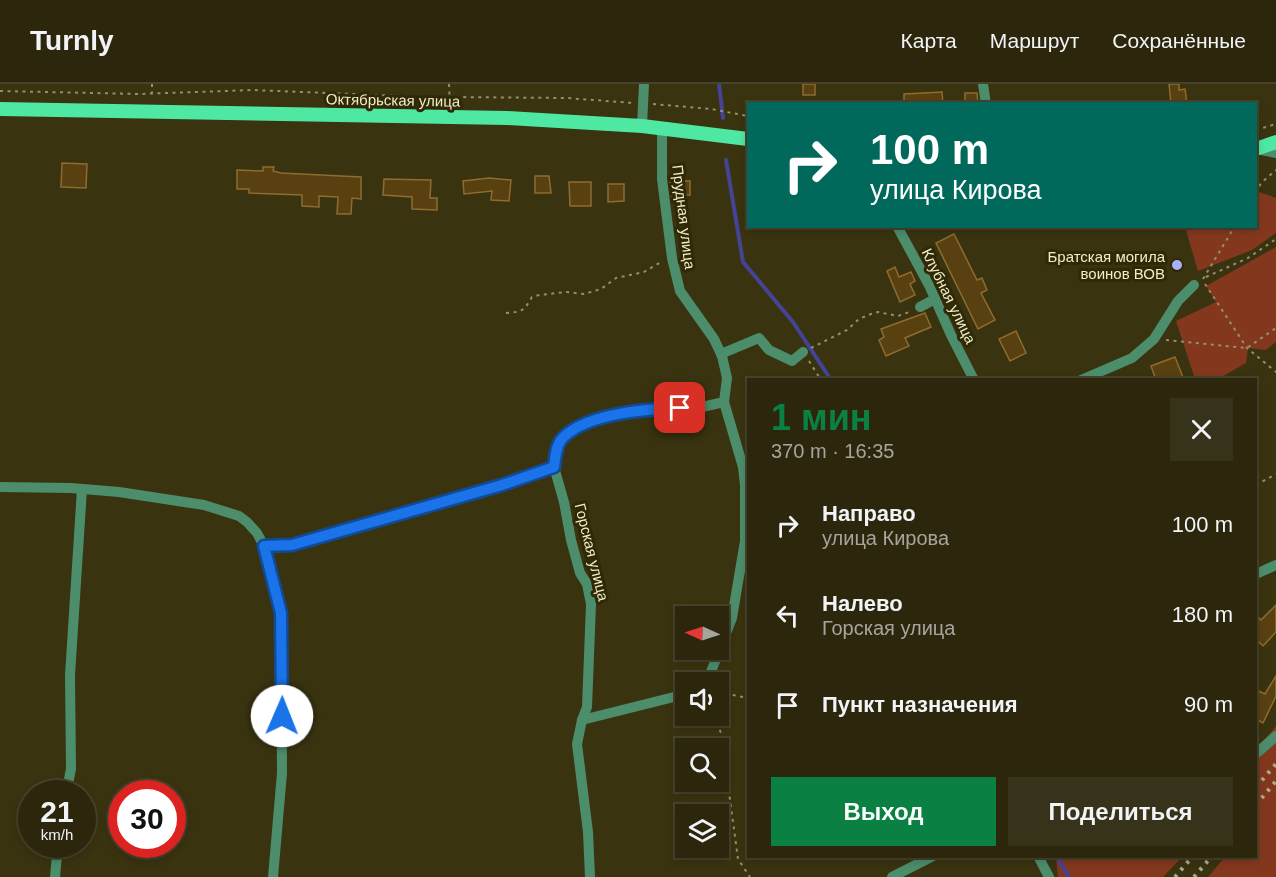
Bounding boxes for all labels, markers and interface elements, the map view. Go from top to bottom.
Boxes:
text: Turnly [30,25,113,56]
text: Карта [901,29,957,52]
text: Маршрут [990,29,1079,52]
text: Сохранённые [1112,29,1246,52]
street label: Октябрьская улица [326,90,461,110]
icon: right [771,126,849,204]
text: 100 m [870,126,989,173]
street label: Прудная улица [669,164,699,271]
text: улица Кирова [870,175,1042,205]
street label: Клубная улица [919,246,980,347]
place label: Братская могила воинов ВОВ [1047,248,1166,282]
marker: Братская могила воинов ВОВ [1170,258,1184,272]
pin [654,382,705,433]
icon: arrive [663,391,696,424]
text: 1 мин [771,397,872,438]
button: close [1170,398,1233,461]
text: 370 m · 16:35 [771,440,894,462]
street label: Горская улица [572,501,613,603]
text: Направо [822,501,916,526]
icon: right [771,509,804,542]
text: 100 m [1172,512,1233,537]
text: улица Кирова [822,527,949,549]
text: Налево [822,591,903,616]
icon: left [771,599,804,632]
text: 180 m [1172,602,1233,627]
north arrow [675,606,729,660]
map controls [675,606,729,858]
text: Горская улица [822,617,955,639]
button: sound [675,672,729,726]
position arrow [250,684,314,748]
icon: arrive [771,689,804,722]
text: Пункт назначения [822,692,1018,717]
text: 90 m [1184,692,1233,717]
button: search [675,738,729,792]
button: Выход [771,777,996,846]
button: Поделиться [1008,777,1233,846]
speed limit sign: 30 [108,780,186,858]
text: 21 [40,795,74,828]
button: layers [675,804,729,858]
text: km/h [41,826,73,843]

